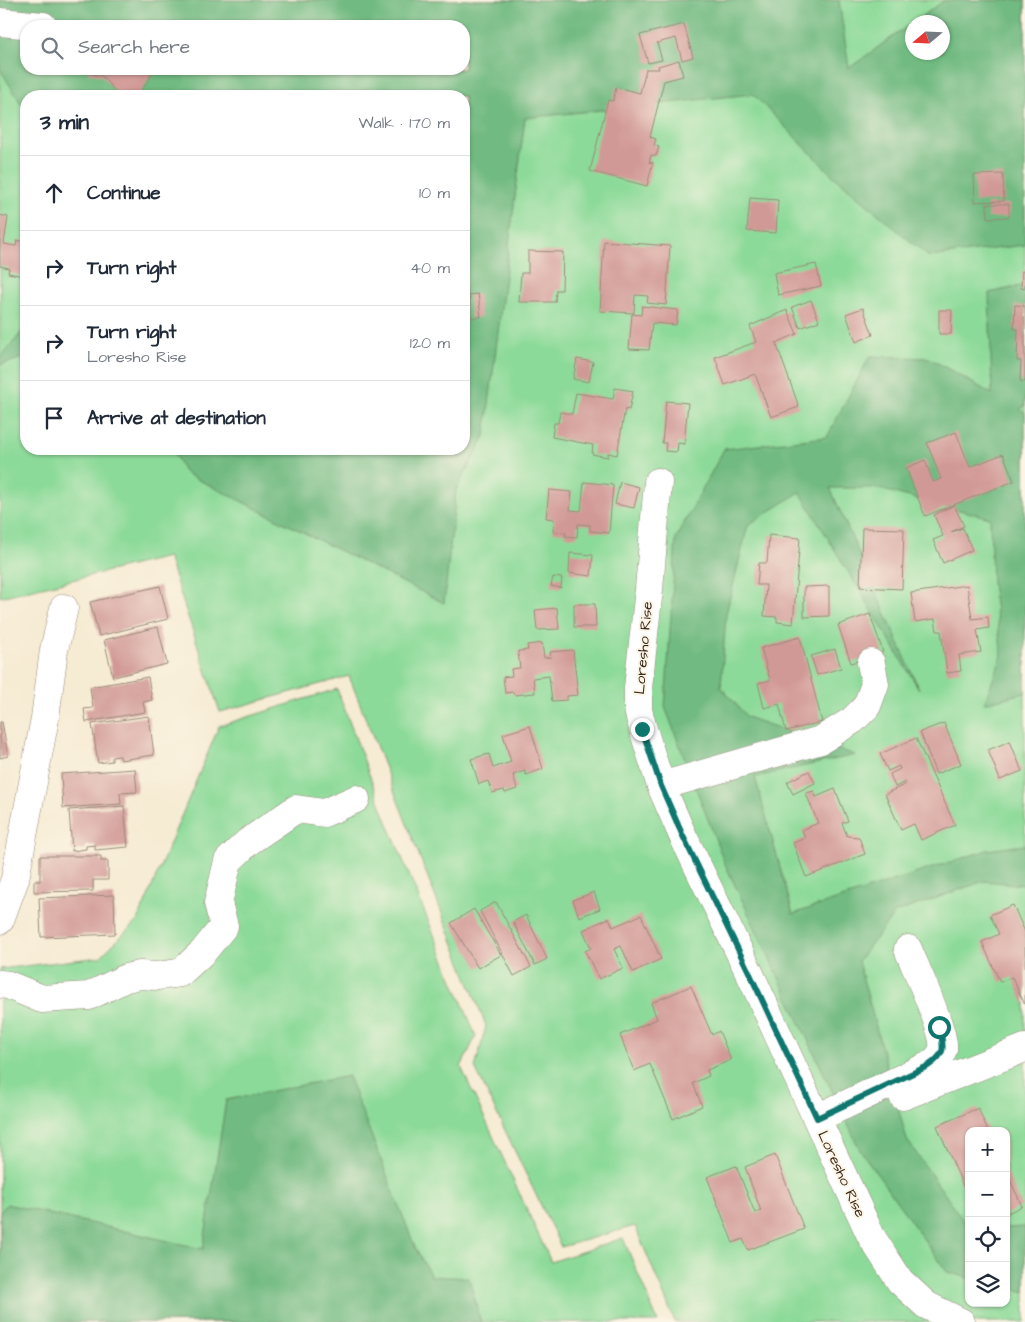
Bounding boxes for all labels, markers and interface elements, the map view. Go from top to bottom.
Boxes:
north arrow [905,15,950,60]
search box [20,20,470,75]
icon: search [38,34,66,62]
text: Search here [78,34,190,61]
text: 3 min [40,108,89,137]
text: Walk · 170 m [359,112,450,134]
icon: ahead [40,179,68,207]
text: Continue [87,180,161,207]
text: 10 m [419,182,450,204]
icon: right [40,254,68,282]
text: Turn right [87,255,176,282]
text: 40 m [410,257,450,279]
text: Turn right [87,319,176,346]
icon: right [40,329,68,357]
text: 120 m [410,332,450,354]
text: Loresho Rise [87,346,186,368]
icon: arrive [40,404,68,432]
text: Arrive at destination [87,405,266,432]
street label: Loresho Rise [629,601,658,695]
route end [631,718,654,741]
route start [928,1016,951,1039]
map controls [965,1127,1010,1307]
button: + [965,1127,1010,1172]
street label: Loresho Rise [812,1128,871,1221]
button: − [965,1172,1010,1217]
button: locate [965,1217,1010,1262]
button: layers [965,1262,1010,1307]

